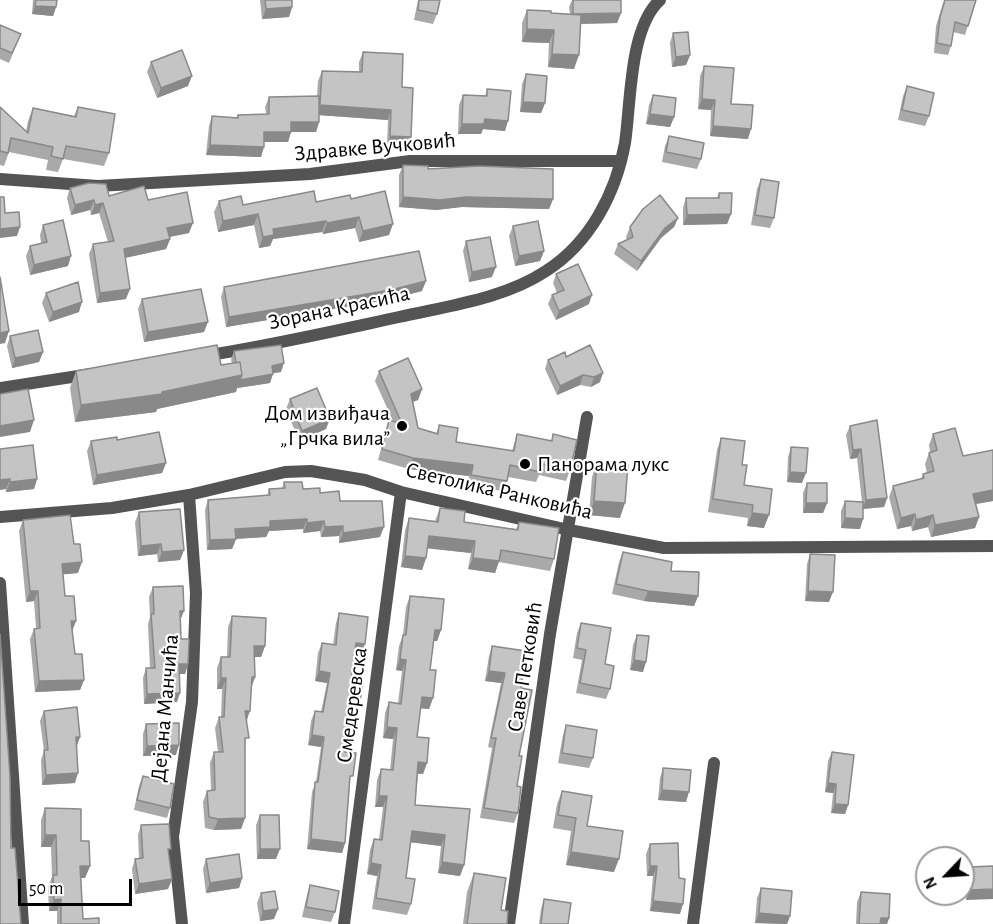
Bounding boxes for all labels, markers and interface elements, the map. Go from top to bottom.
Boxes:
street label: Здравке Вучковић [293,127,457,167]
street label: Зорана Красића [266,280,412,336]
place label: Дом извиђача „Грчка вила” [265,400,390,452]
marker: Дом извиђача „Грчка вила” [395,419,409,433]
place label: Панорама лукс [537,451,669,477]
street label: Светолика Ранковића [403,457,595,525]
marker: Панорама лукс [518,457,532,471]
street label: Саве Петковић [502,600,548,734]
street label: Дејана Манчића [145,633,185,783]
street label: Смедеревска [331,645,373,765]
north arrow [915,846,975,906]
scale bar [21,867,135,905]
text: N [921,874,940,891]
text: 50 m [29,880,63,898]

